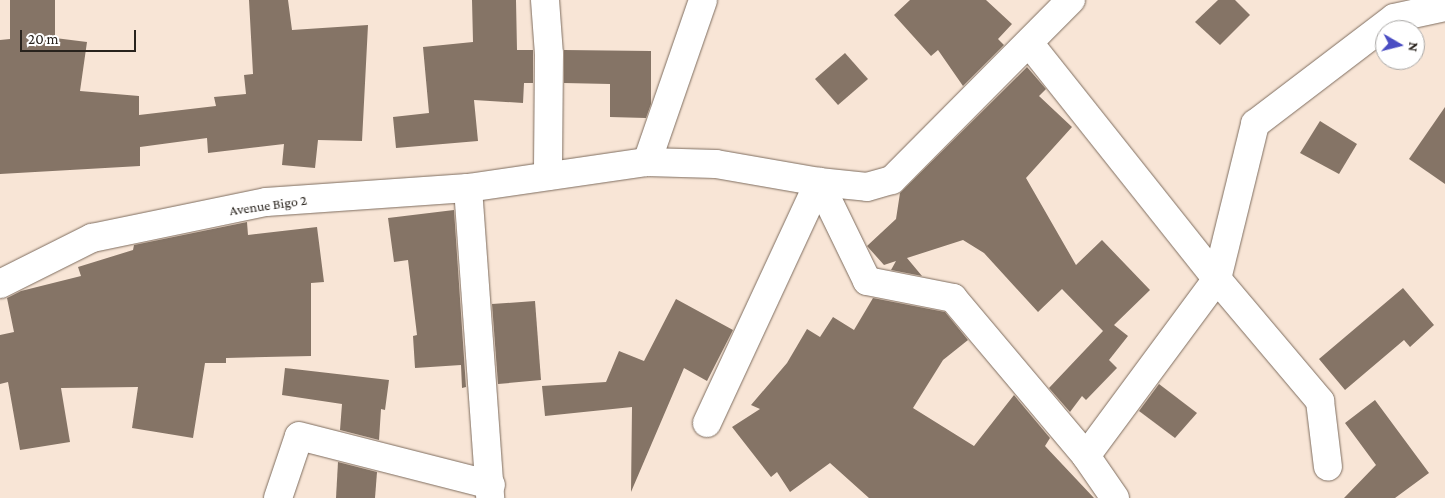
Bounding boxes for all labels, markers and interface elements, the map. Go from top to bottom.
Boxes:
scale bar [22,20,139,52]
north arrow [1375,20,1425,70]
text: 20 m [28,31,59,47]
text: N [1405,41,1422,53]
street label: Avenue Bigo 2 [228,191,308,219]

